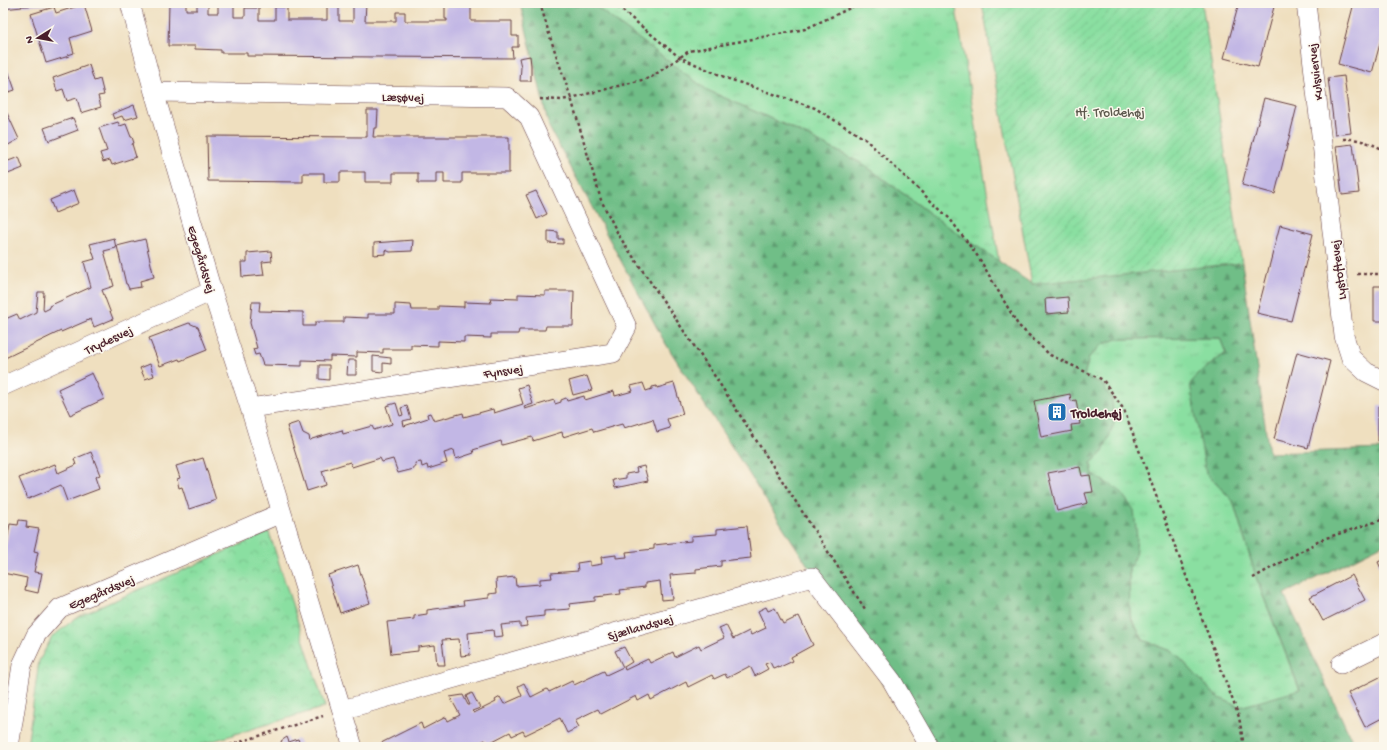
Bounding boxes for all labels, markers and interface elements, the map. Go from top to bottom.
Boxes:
north arrow [18,18,58,58]
text: N [24,35,37,44]
street label: Kulsviervej [1306,42,1327,101]
street label: Læsøvej [382,91,424,106]
park label: Hf. Troldehøj [1075,106,1145,121]
street label: Egegårdsvej [183,224,218,295]
street label: Lystoftevej [1328,239,1351,301]
street label: Trydesvej [82,324,135,359]
street label: Fynsvej [481,362,524,383]
building icon: Troldehøj [1046,401,1068,423]
place label: Troldehøj [1070,407,1122,422]
street label: Egegårdsvej [67,573,137,614]
street label: Sjællandsvej [606,612,675,645]

